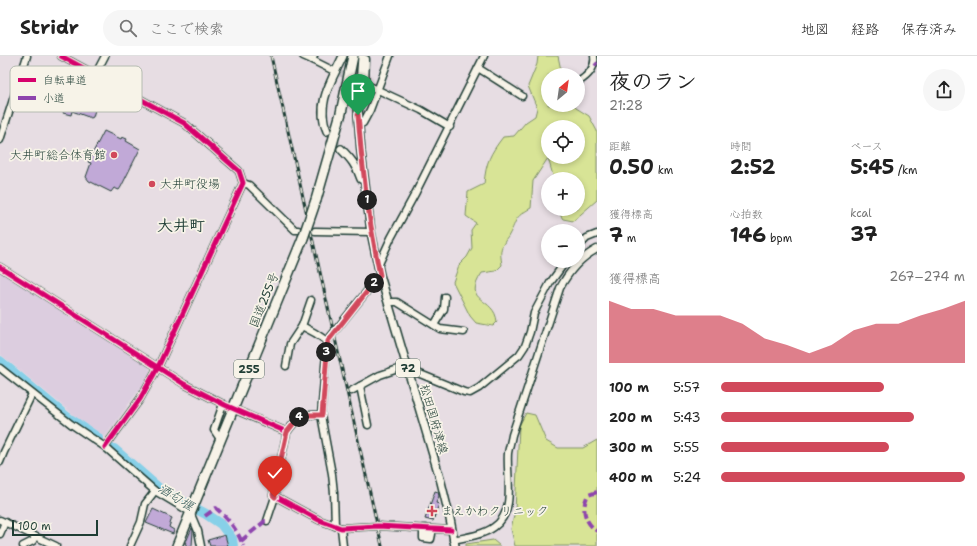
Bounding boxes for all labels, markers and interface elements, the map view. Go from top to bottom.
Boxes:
search box [103,10,383,46]
text: Stridr [20,15,79,40]
icon: search [117,17,139,39]
text: ここで検索 [149,19,224,39]
text: 地図 [801,20,829,38]
text: 経路 [851,20,879,38]
text: 保存済み [901,20,957,38]
legend [10,66,142,112]
text: 夜のラン [609,67,697,96]
north arrow [541,68,585,112]
map controls [541,68,585,268]
button: share [923,69,965,111]
text: 自転車道 [43,73,87,88]
pin [341,74,375,115]
icon: arrive [347,80,369,102]
text: 小道 [43,91,65,106]
text: 21:28 [609,97,643,114]
button: locate [541,120,585,164]
text: 距離 [609,139,631,154]
text: 時間 [730,139,752,154]
text: ペース [850,139,883,154]
place label: 大井町総合体育館 [10,147,106,163]
marker: 大井町総合体育館 [109,150,119,160]
text: 0.50 [609,154,654,180]
text: 2:52 [730,154,776,180]
text: 5:45 [850,154,894,180]
text: km [654,163,673,178]
text: /km [894,163,918,178]
button: + [541,172,585,216]
place label: 大井町役場 [160,176,220,192]
marker: 大井町役場 [147,179,157,189]
pin: 1 [357,190,377,210]
text: 1 [364,192,370,207]
text: kcal [850,206,872,221]
text: 獲得標高 [609,207,653,222]
text: 心拍数 [730,207,763,222]
district label: 大井町 [157,215,205,236]
text: 37 [850,221,878,247]
text: 7 [609,222,623,248]
text: 146 [730,222,766,248]
button: − [541,224,585,268]
text: m [623,231,636,246]
text: bpm [766,231,792,246]
text: 267–274 m [889,268,965,285]
street label: 国道255号 [246,270,282,330]
text: 獲得標高 [609,270,661,287]
pin: 2 [364,273,384,293]
text: 2 [370,275,378,290]
pin: 3 [316,342,336,362]
text: 3 [322,344,330,359]
road number: 72 [396,359,420,377]
road number: 255 [234,360,264,378]
text: 100 m [609,379,649,396]
text: 5:57 [673,379,700,396]
street label: 松田国府津線 [416,382,452,456]
pin: 4 [289,407,309,427]
text: 4 [295,409,303,424]
text: 200 m [609,409,652,426]
text: 5:43 [673,409,701,426]
text: 300 m [609,439,653,456]
text: 5:55 [673,439,699,456]
pin [258,456,292,497]
icon: check [264,462,286,484]
text: 400 m [609,469,653,486]
text: 5:24 [673,469,701,486]
water label: 酒匂堰 [155,479,199,516]
place label: まえかわクリニック [441,503,549,519]
marker: まえかわクリニック [426,505,438,517]
scale bar [12,518,98,537]
text: 100 m [18,519,51,534]

